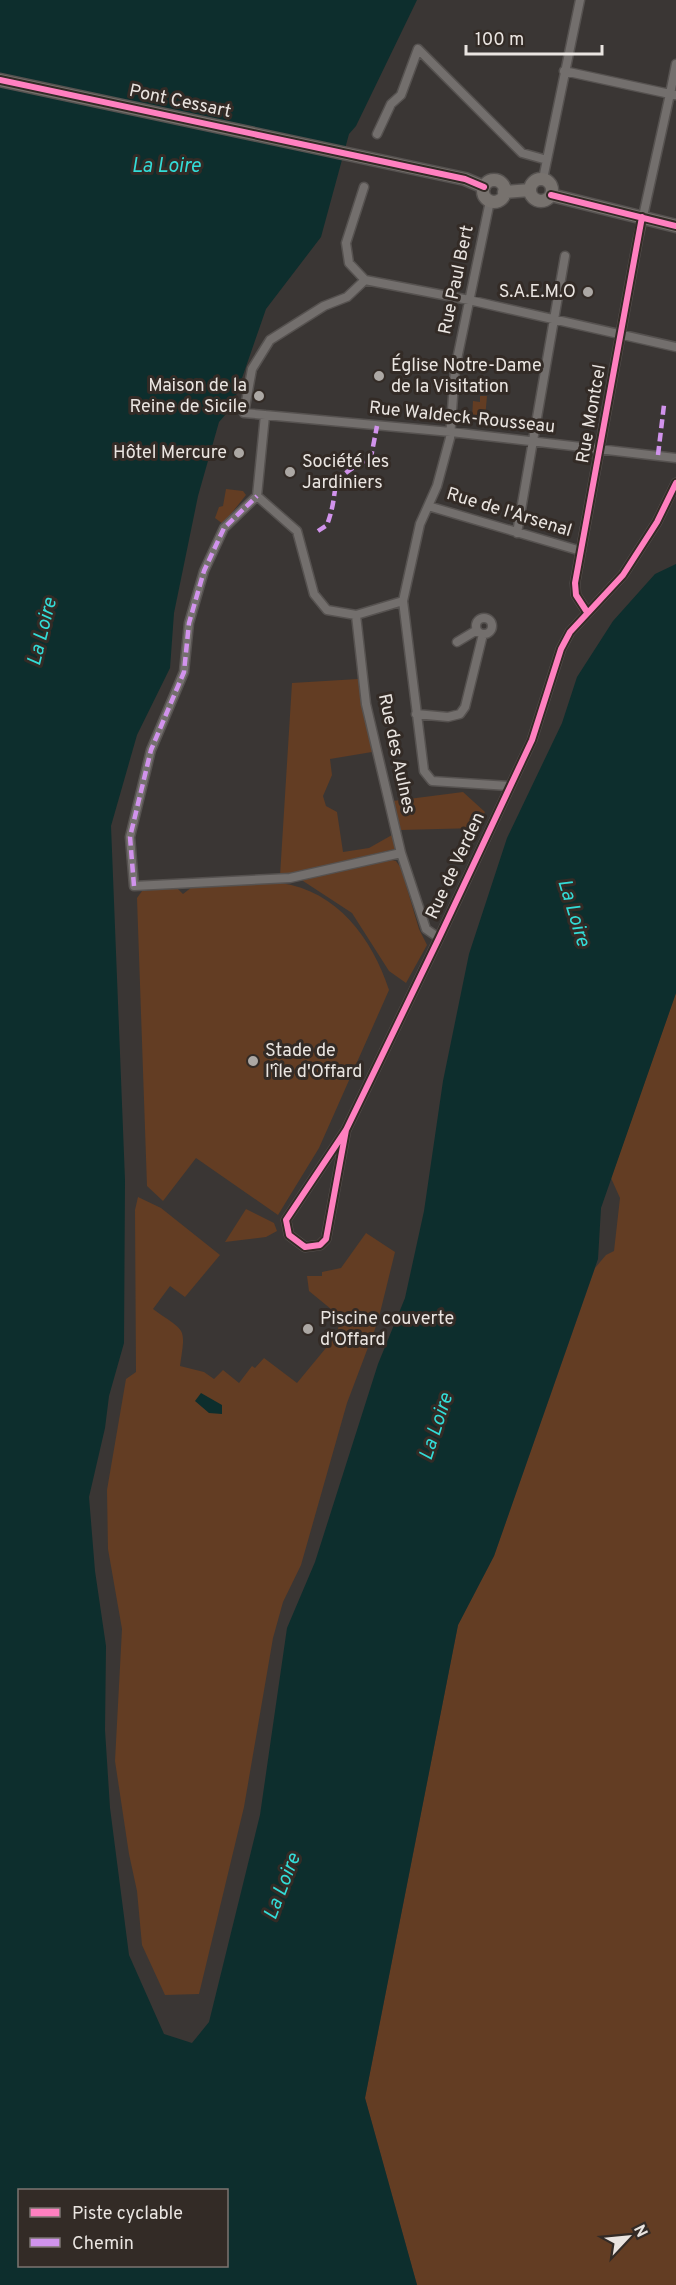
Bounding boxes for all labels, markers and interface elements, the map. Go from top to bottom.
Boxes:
scale bar [466,18,602,56]
text: 100 m [475,29,524,52]
street label: Pont Cessart [127,80,233,124]
water label: La Loire [131,154,201,180]
street label: Rue Paul Bert [434,223,480,337]
place label: S.A.E.M.O [499,281,576,304]
marker: S.A.E.M.O [581,285,595,299]
place label: Église Notre-Dame de la Visitation [391,353,542,399]
street label: Rue Montcel [572,363,612,465]
marker: Église Notre-Dame de la Visitation [372,369,386,383]
place label: Maison de la Reine de Sicile [130,375,247,419]
marker: Maison de la Reine de Sicile [252,389,266,403]
street label: Rue Waldeck-Rousseau [368,397,556,439]
place label: Hôtel Mercure [113,442,227,465]
marker: Hôtel Mercure [232,446,246,460]
place label: Société les Jardiniers [302,451,389,495]
marker: Société les Jardiniers [283,465,297,479]
street label: Rue de l'Arsenal [444,483,574,543]
water label: La Loire [22,595,64,669]
street label: Rue des Aulnes [372,692,420,816]
street label: Rue de Verden [421,809,491,923]
water label: La Loire [550,876,596,951]
place label: Stade de l'île d'Offard [265,1040,362,1084]
marker: Stade de l'île d'Offard [246,1054,260,1068]
place label: Piscine couverte d'Offard [320,1308,454,1352]
marker: Piscine couverte d'Offard [301,1322,315,1336]
water label: La Loire [414,1389,460,1464]
water label: La Loire [258,1849,308,1924]
legend [18,2189,228,2267]
text: Piste cyclable [72,2203,183,2226]
north arrow [598,2207,658,2267]
text: N [628,2222,651,2241]
text: Chemin [72,2233,134,2256]

